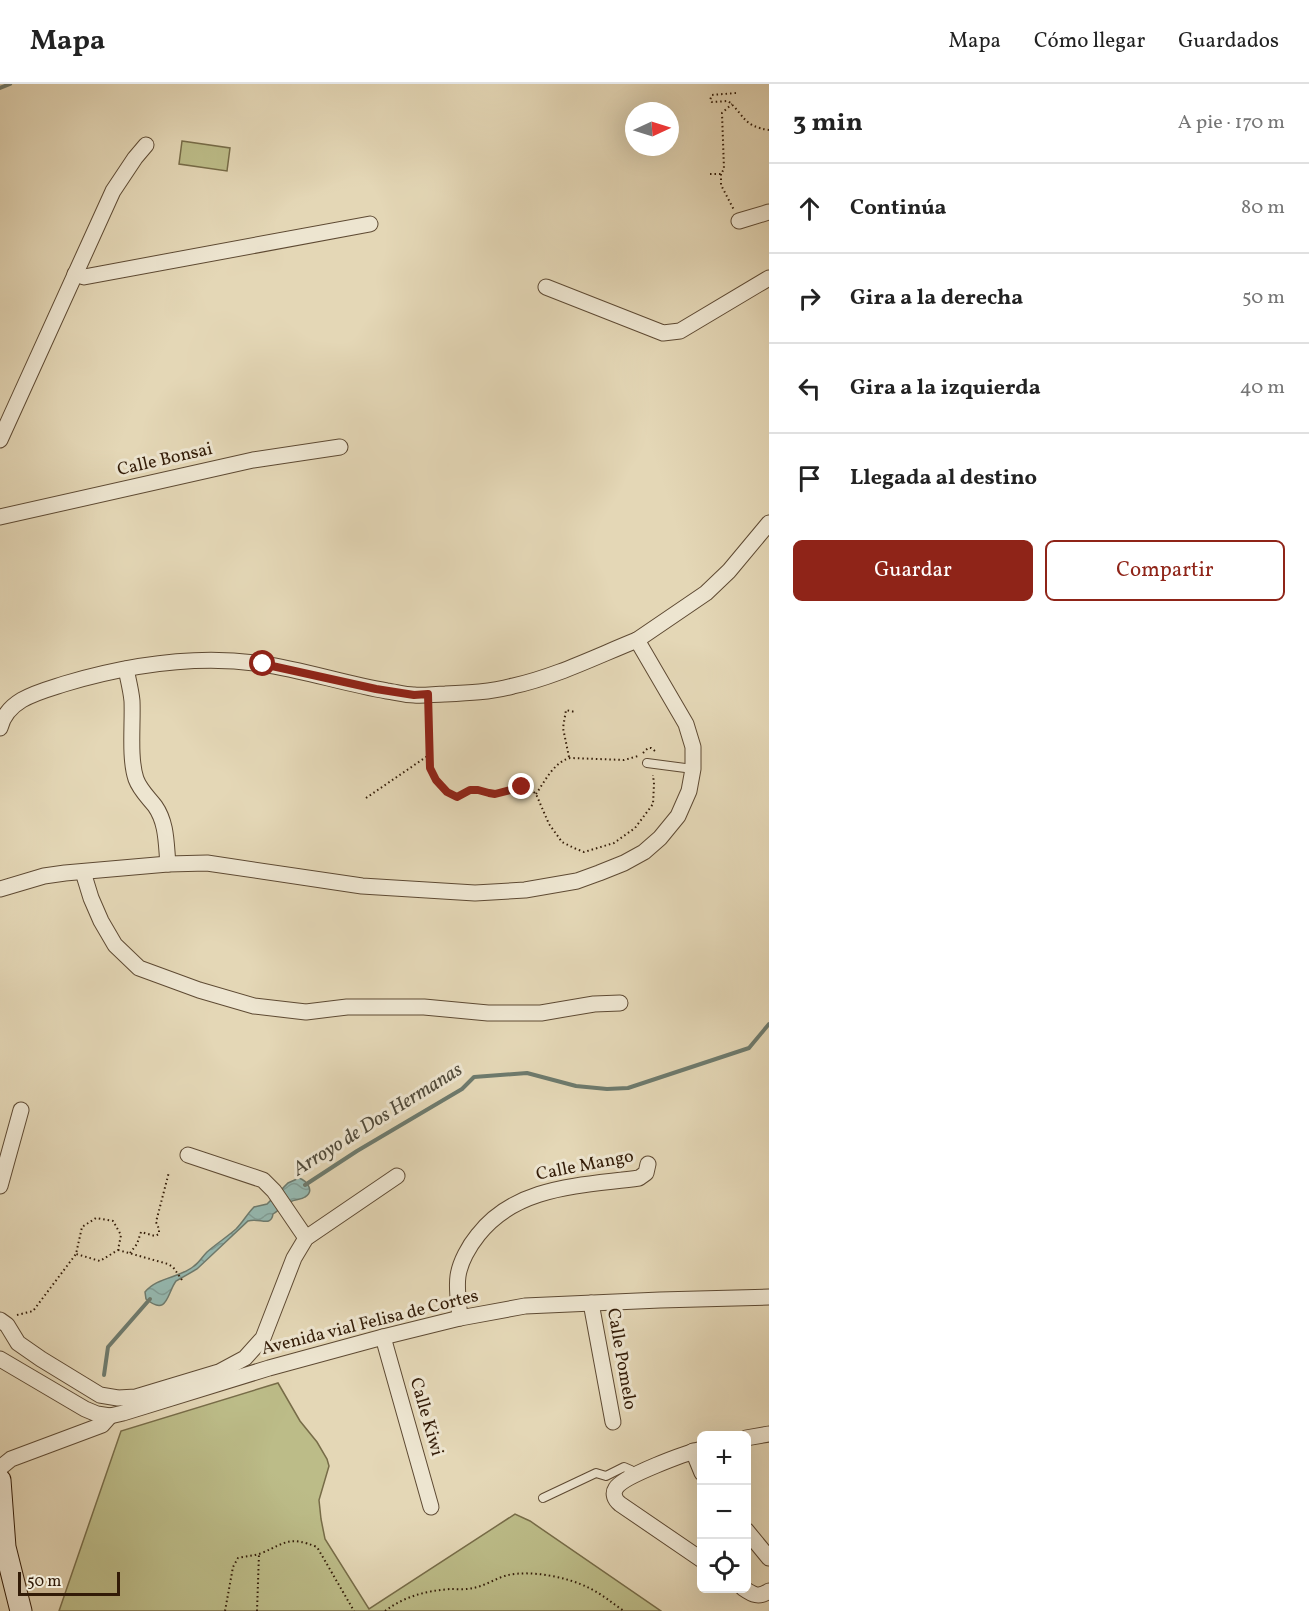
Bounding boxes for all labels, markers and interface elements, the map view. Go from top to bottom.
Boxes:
text: Mapa [30,22,105,61]
text: Mapa [948,27,1001,56]
text: Cómo llegar [1034,27,1145,56]
text: Guardados [1178,27,1279,56]
north arrow [625,102,679,156]
text: 3 min [793,105,863,141]
text: A pie · 170 m [1178,109,1285,137]
icon: ahead [793,192,826,225]
text: Continúa [850,193,947,224]
text: 80 m [1241,194,1285,222]
icon: right [793,282,826,315]
text: Gira a la derecha [850,283,1023,314]
text: 50 m [1242,284,1285,312]
icon: left [793,372,826,405]
text: Gira a la izquierda [850,373,1041,404]
text: 40 m [1240,374,1285,402]
street label: Calle Bonsai [115,437,215,483]
icon: arrive [793,462,826,495]
text: Llegada al destino [850,463,1037,494]
button: Guardar [793,540,1033,601]
button: Compartir [1045,540,1285,601]
route start [249,650,275,676]
route end [508,773,534,799]
water label: Arroyo de Dos Hermanas [287,1056,469,1184]
street label: Calle Mango [534,1144,636,1188]
street label: Avenida vial Felisa de Cortes [259,1284,481,1362]
street label: Calle Pomelo [600,1306,642,1412]
street label: Calle Kiwi [403,1375,449,1459]
map controls [697,1431,751,1593]
button: + [697,1431,751,1485]
button: − [697,1485,751,1539]
button: locate [697,1539,751,1593]
scale bar [18,1569,120,1596]
text: 50 m [27,1571,61,1593]

